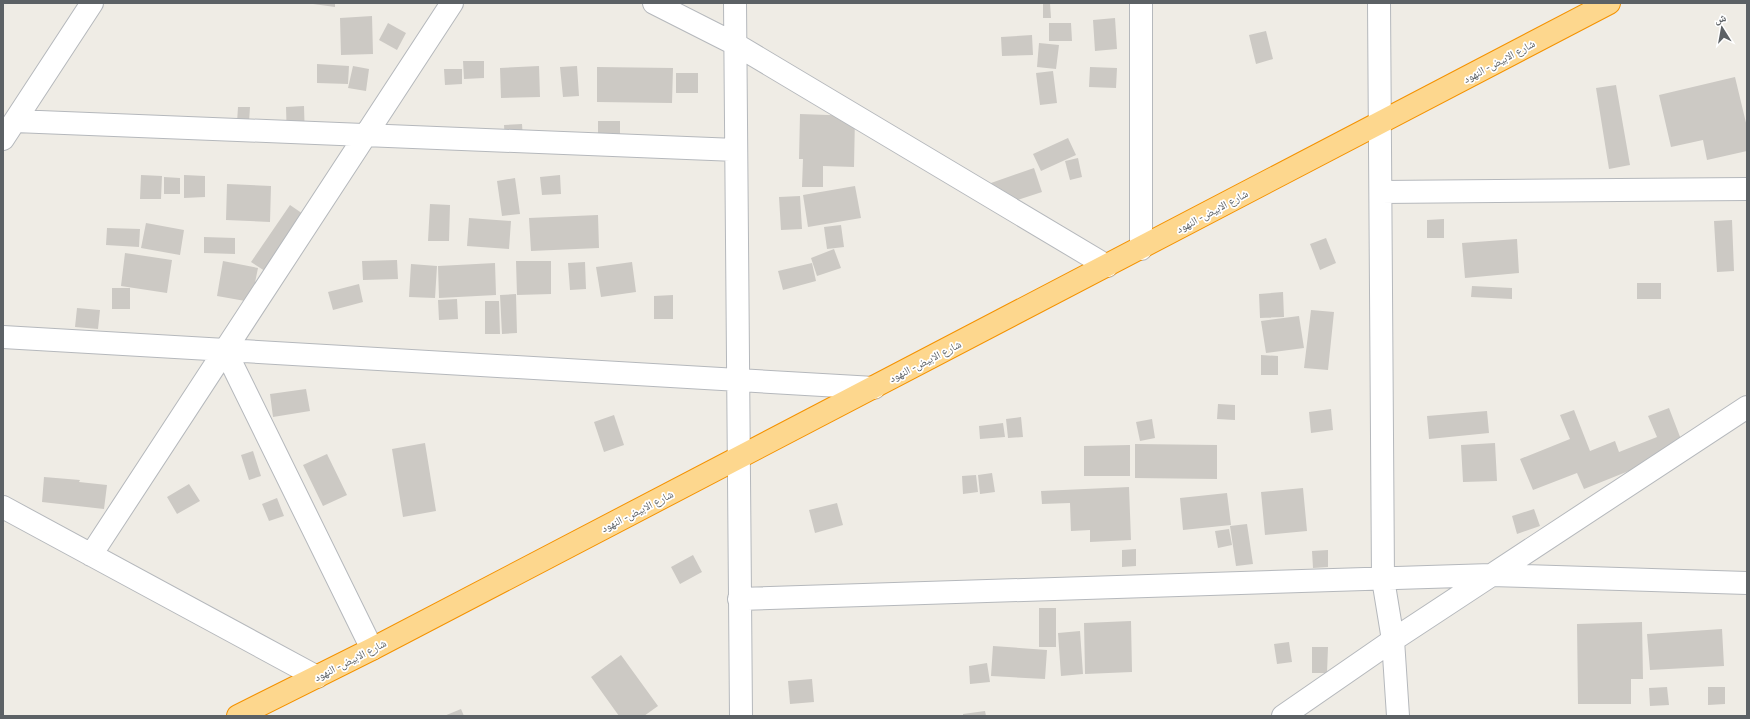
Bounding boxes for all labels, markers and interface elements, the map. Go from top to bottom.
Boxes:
north arrow [1702,8,1742,48]
text: ش [1713,11,1728,27]
street label: شارع الابيض - النهود [1461,37,1537,86]
street label: شارع الابيض - النهود [1174,187,1250,236]
street label: شارع الابيض - النهود [887,338,964,385]
street label: شارع الابيض - النهود [599,488,676,535]
street label: شارع الابيض - النهود [312,637,389,684]

